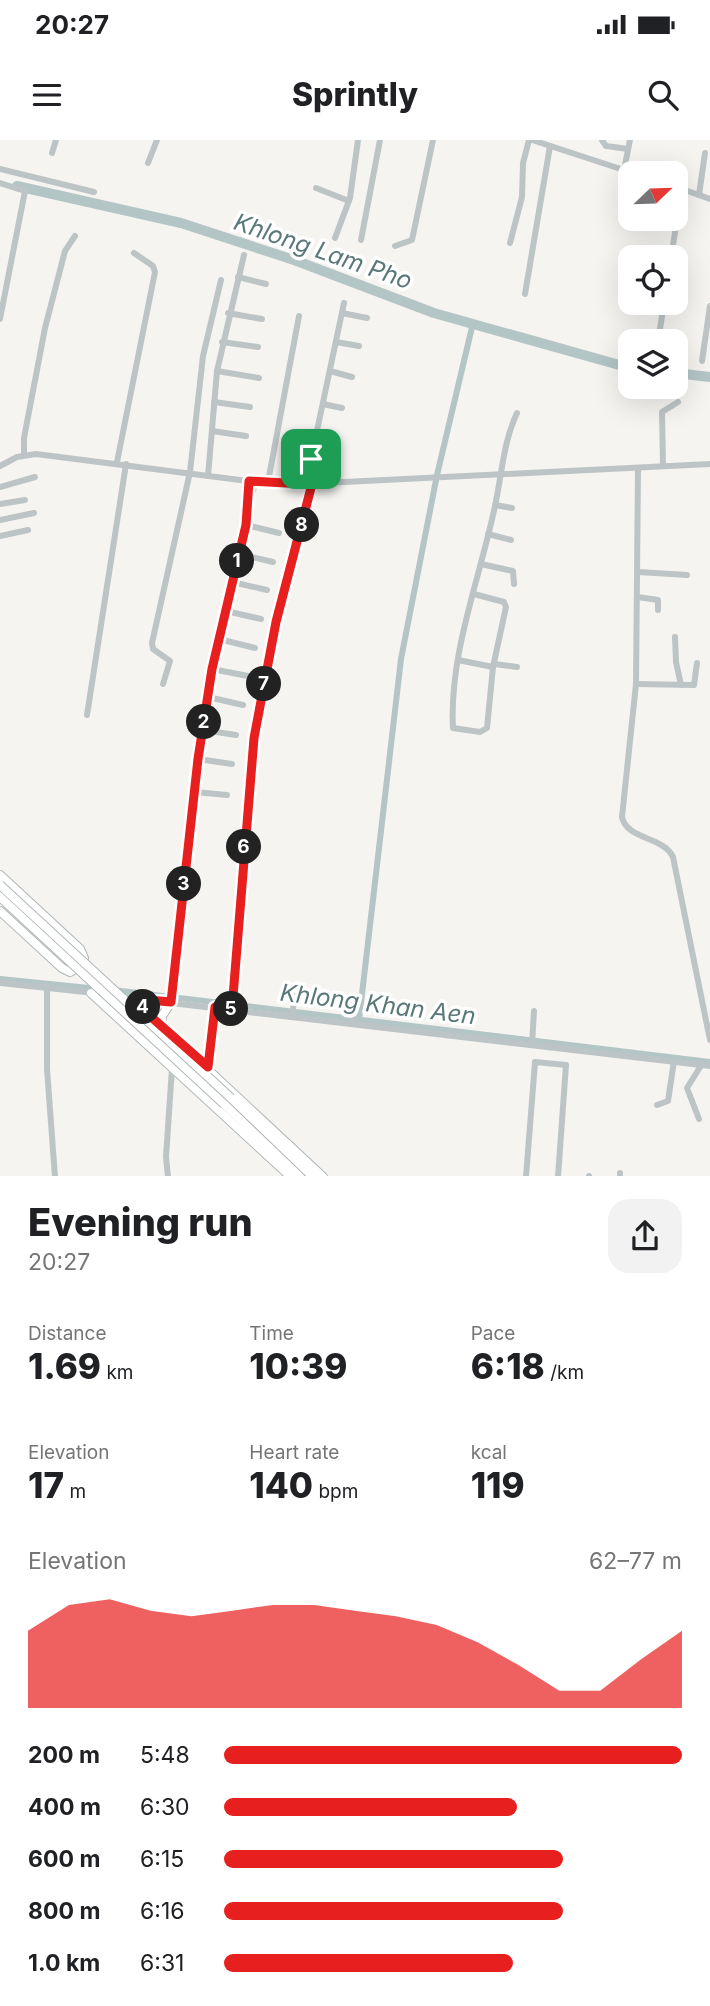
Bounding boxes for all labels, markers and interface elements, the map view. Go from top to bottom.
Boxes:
text: 20:27 [35,9,109,40]
text: Sprintly [292,75,418,114]
icon: menu [28,76,66,114]
icon: search [644,76,682,114]
north arrow [618,161,688,231]
map controls [618,161,688,399]
water label: Khlong Lam Pho [230,207,416,295]
button: locate [618,245,688,315]
button: layers [618,329,688,399]
pin [281,429,341,489]
icon: arrive [292,440,330,478]
pin: 8 [284,508,320,542]
text: 8 [295,513,308,536]
pin: 1 [219,544,254,578]
text: 1 [232,549,241,572]
pin: 7 [246,666,282,702]
text: 7 [258,672,269,695]
pin: 2 [186,704,222,740]
text: 2 [198,710,209,733]
pin: 6 [226,830,262,864]
text: 6 [237,835,250,858]
pin: 3 [166,866,202,902]
text: 3 [177,872,190,895]
water label: Khlong Khan Aen [279,978,477,1030]
pin: 4 [125,990,160,1024]
pin: 5 [214,992,248,1026]
text: 4 [136,995,149,1018]
text: 5 [224,997,237,1020]
text: Evening run [28,1199,253,1245]
button: share [608,1199,682,1273]
text: 20:27 [28,1248,90,1276]
text: Distance [28,1322,106,1345]
text: Time [249,1322,294,1345]
text: Pace [471,1322,515,1345]
text: 1.69 [28,1345,101,1387]
text: 10:39 [249,1345,347,1387]
text: 6:18 [471,1345,545,1387]
text: km [101,1361,133,1384]
text: /km [545,1361,584,1384]
text: Elevation [28,1441,109,1464]
text: Heart rate [249,1441,339,1464]
text: kcal [471,1441,507,1464]
text: 17 [28,1464,64,1506]
text: 140 [249,1464,313,1506]
text: 119 [471,1464,525,1506]
text: m [64,1480,86,1503]
text: bpm [313,1480,358,1503]
text: Elevation [28,1547,127,1575]
text: 62–77 m [589,1547,682,1575]
text: 200 m [28,1741,100,1769]
text: 5:48 [140,1741,190,1769]
text: 400 m [28,1793,101,1821]
text: 6:30 [140,1793,190,1821]
text: 600 m [28,1845,100,1873]
text: 6:15 [140,1845,184,1873]
text: 800 m [28,1897,100,1925]
text: 6:16 [140,1897,185,1925]
text: 1.0 km [28,1949,100,1977]
text: 6:31 [140,1949,184,1977]

